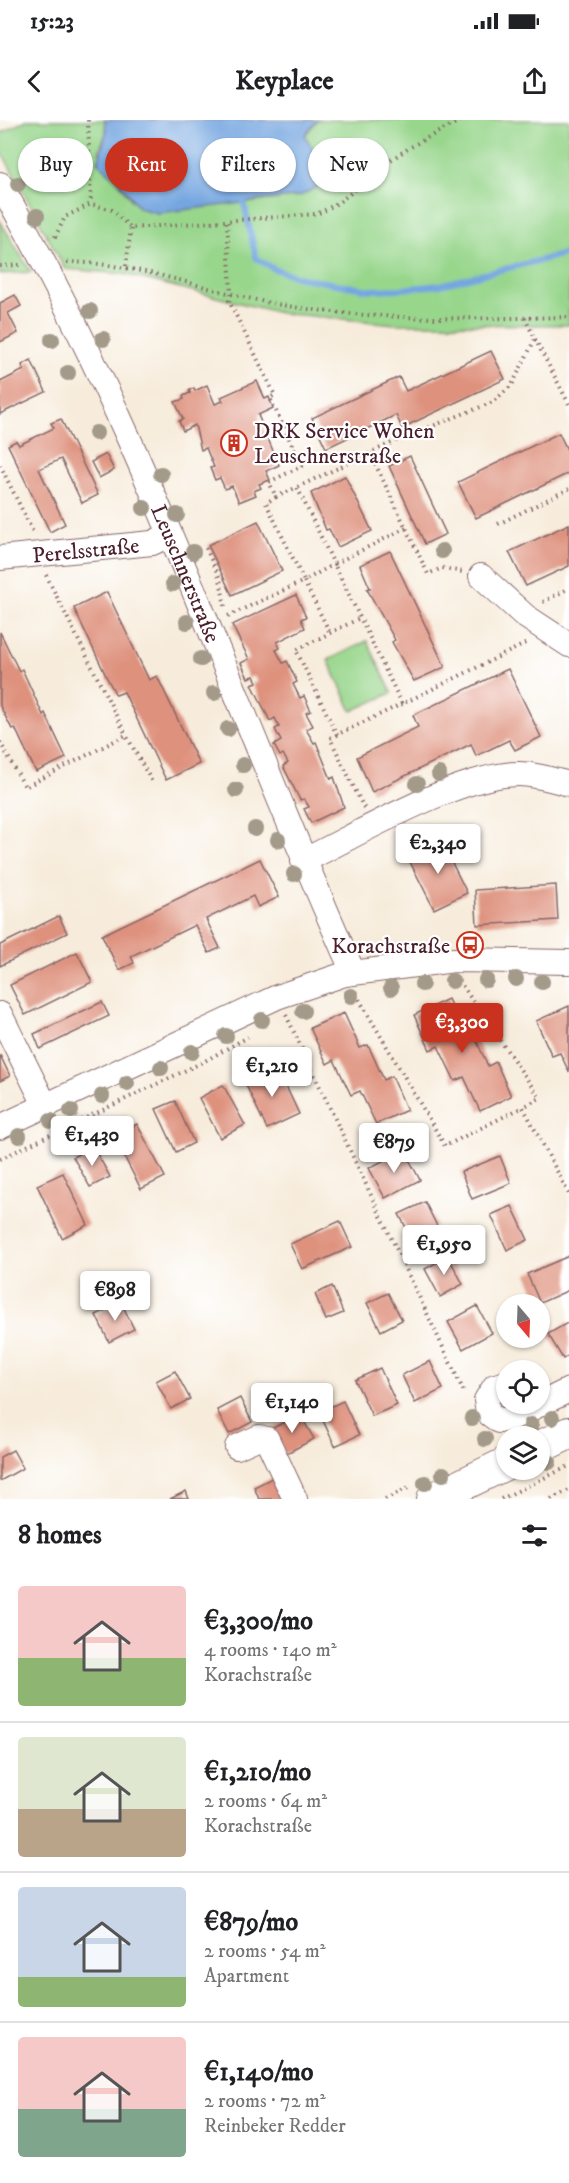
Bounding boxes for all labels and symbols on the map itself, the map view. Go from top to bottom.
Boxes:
place label: DRK Service Wohen Leuschnerstraße [254,418,435,470]
building icon: DRK Service Wohen Leuschnerstraße [219,428,249,458]
street label: Leuschnerstraße [144,501,226,647]
street label: Perelsstraße [31,532,140,570]
pin: €2,340 [389,824,487,875]
bus stop icon: Korachstraße [455,930,485,960]
place label: Korachstraße [331,933,450,960]
pin: €3,300 [413,1003,511,1054]
pin: €1,210 [223,1047,321,1098]
pin: €1,430 [43,1116,141,1167]
pin: €879 [358,1123,430,1174]
pin: €1,950 [395,1225,493,1276]
pin: €898 [79,1271,151,1322]
north arrow [496,1294,550,1348]
pin: €1,140 [243,1383,341,1434]

